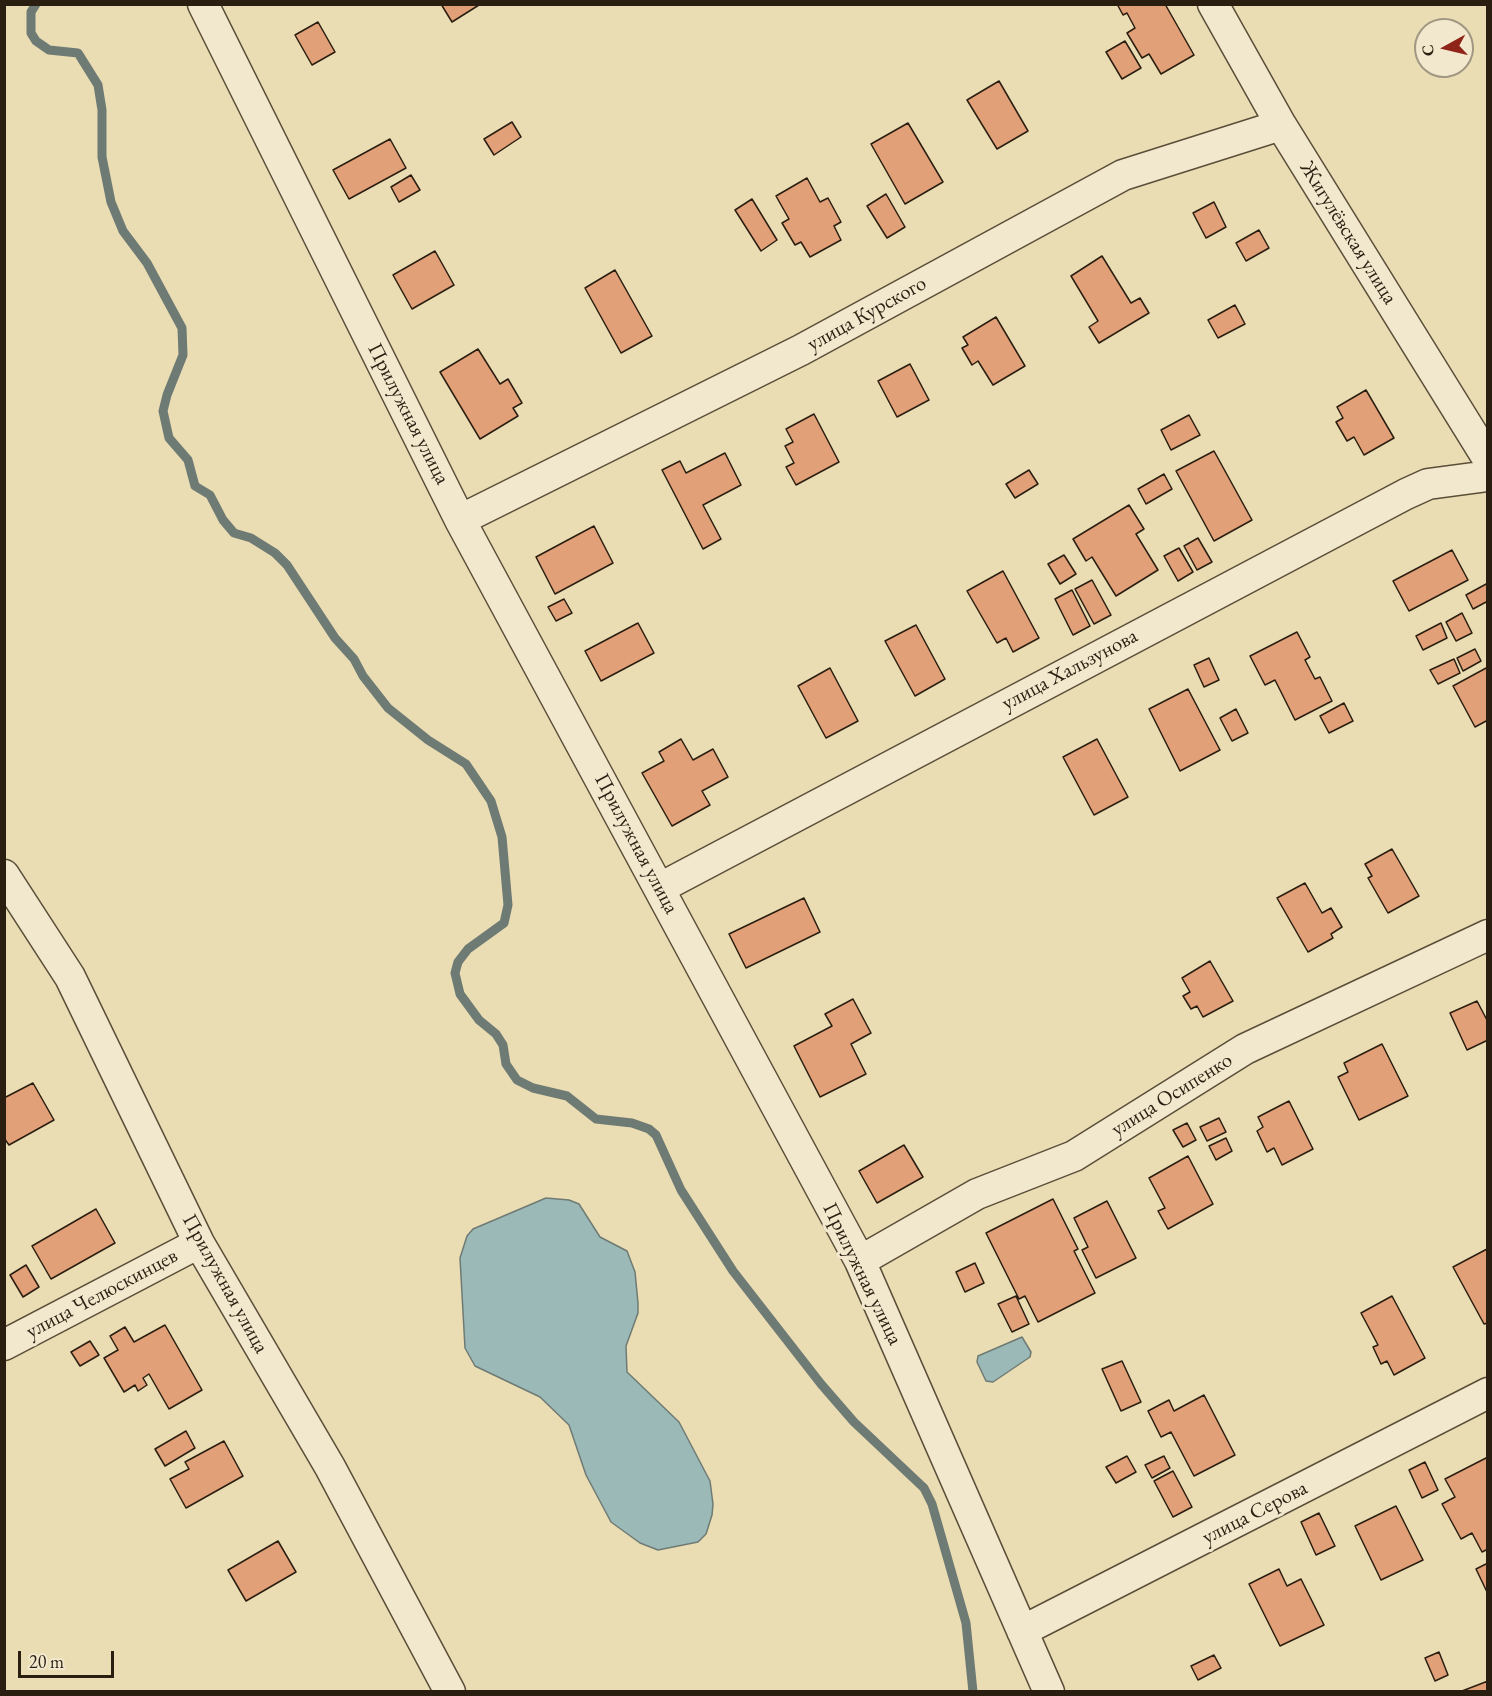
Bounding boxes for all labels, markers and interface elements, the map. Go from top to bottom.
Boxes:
north arrow [1414,18,1474,78]
text: С [1416,43,1439,57]
street label: Жигулёвская улица [1294,157,1402,309]
street label: улица Курского [803,271,931,357]
street label: Прилужная улица [362,339,454,489]
street label: улица Хальзунова [998,624,1142,716]
street label: Прилужная улица [588,770,684,918]
street label: улица Осипенко [1107,1048,1237,1142]
street label: Прилужная улица [817,1199,907,1349]
street label: Прилужная улица [176,1210,274,1358]
street label: улица Челюскинцев [22,1243,182,1345]
street label: улица Серова [1198,1476,1312,1550]
scale bar [21,1639,117,1677]
text: 20 m [29,1650,64,1673]

